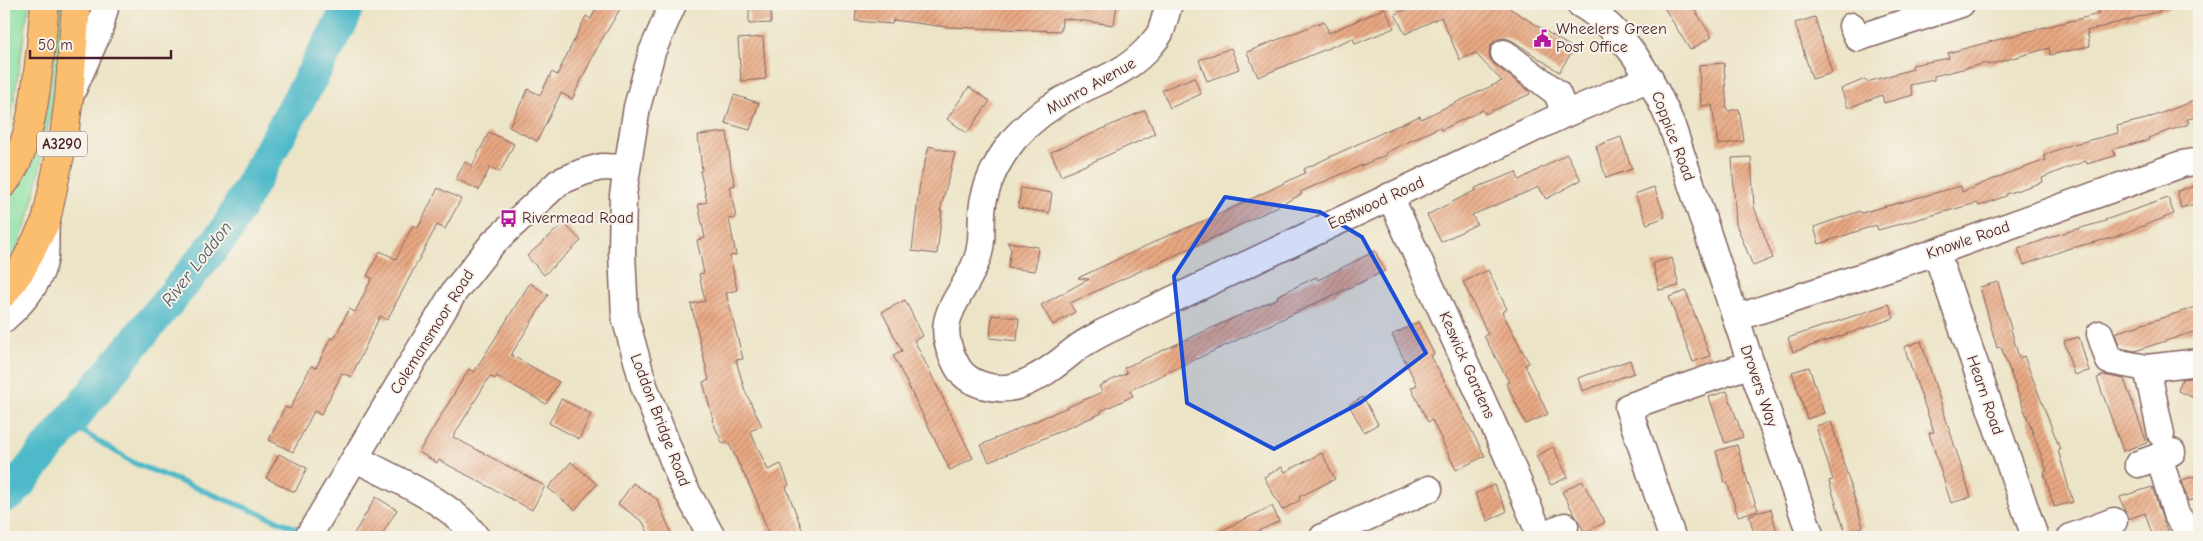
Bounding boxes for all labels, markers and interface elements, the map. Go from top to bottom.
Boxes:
place label: Wheelers Green Post Office [1556,20,1667,56]
scale bar [30,28,171,60]
public building icon: Wheelers Green Post Office [1532,28,1552,48]
text: 50 m [38,36,73,54]
street label: Munro Avenue [1043,54,1139,118]
street label: Coppice Road [1648,89,1698,183]
road number: A3290 [37,132,87,156]
street label: Eastwood Road [1325,173,1427,233]
bus stop icon: Rivermead Road [498,208,518,228]
place label: Rivermead Road [522,209,634,227]
street label: Knowle Road [1924,217,2012,263]
water label: River Loddon [157,218,237,310]
street label: Colemansmoor Road [386,267,478,397]
street label: Keswick Gardens [1435,309,1499,422]
street label: Drovers Way [1737,343,1782,430]
street label: Loddon Bridge Road [626,351,694,489]
street label: Hearn Road [1963,353,2007,437]

